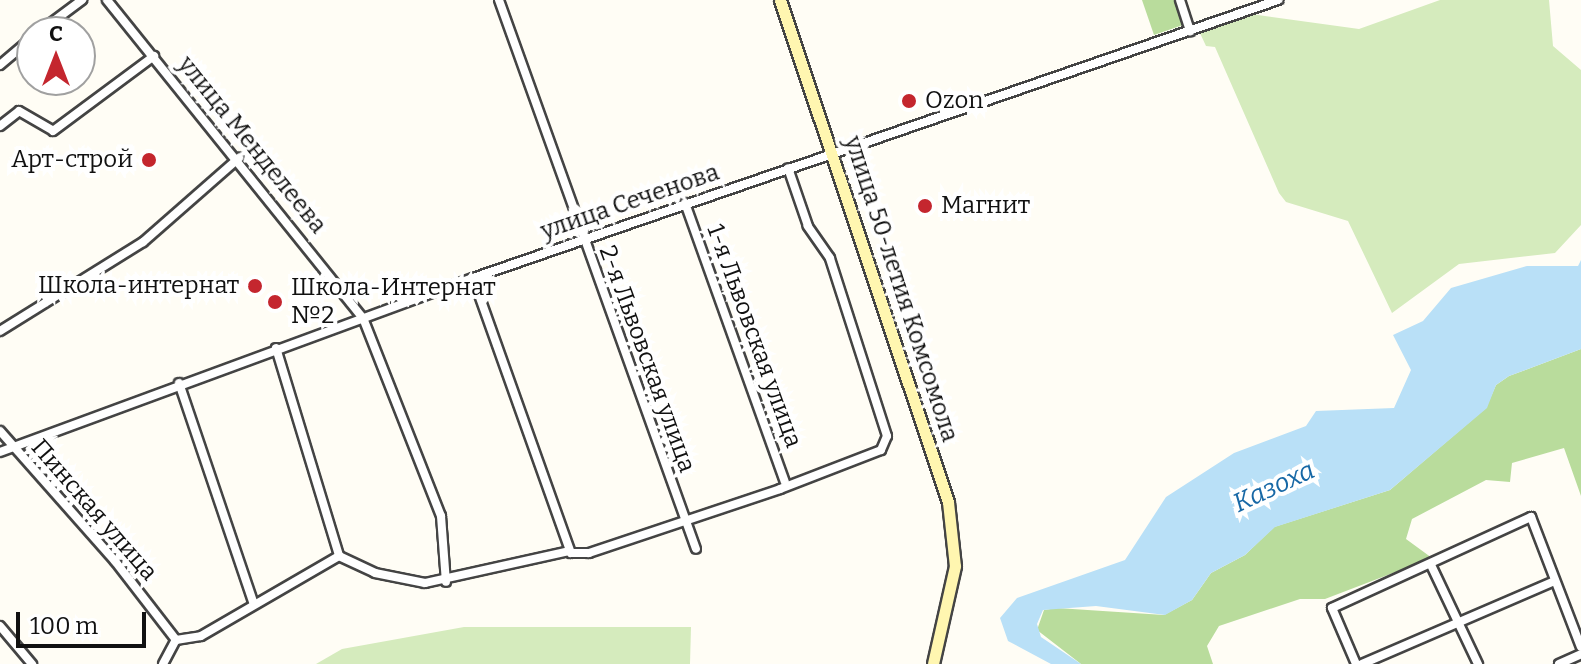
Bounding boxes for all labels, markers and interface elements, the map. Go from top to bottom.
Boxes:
north arrow [16,16,96,96]
text: С [49,20,63,47]
street label: улица Менделеева [172,51,332,239]
place label: Ozon [925,87,983,115]
marker: Ozon [900,92,918,110]
street label: улица 50-летия Комсомола [838,133,964,445]
place label: Арт-строй [11,146,133,174]
marker: Арт-строй [140,151,158,169]
street label: улица Сеченова [537,158,723,246]
place label: Магнит [941,192,1030,220]
marker: Магнит [916,197,934,215]
street label: 1-я Львовская улица [700,220,808,452]
street label: 2-я Львовская улица [593,242,701,476]
place label: Школа-интернат [38,272,239,300]
place label: Школа-Интернат №2 [291,274,496,330]
marker: Школа-интернат [246,277,264,295]
marker: Школа-Интернат №2 [266,293,284,311]
street label: Пинская улица [25,433,163,587]
water label: Казоха [1228,455,1320,519]
scale bar [20,596,150,646]
text: 100 m [30,612,98,640]

